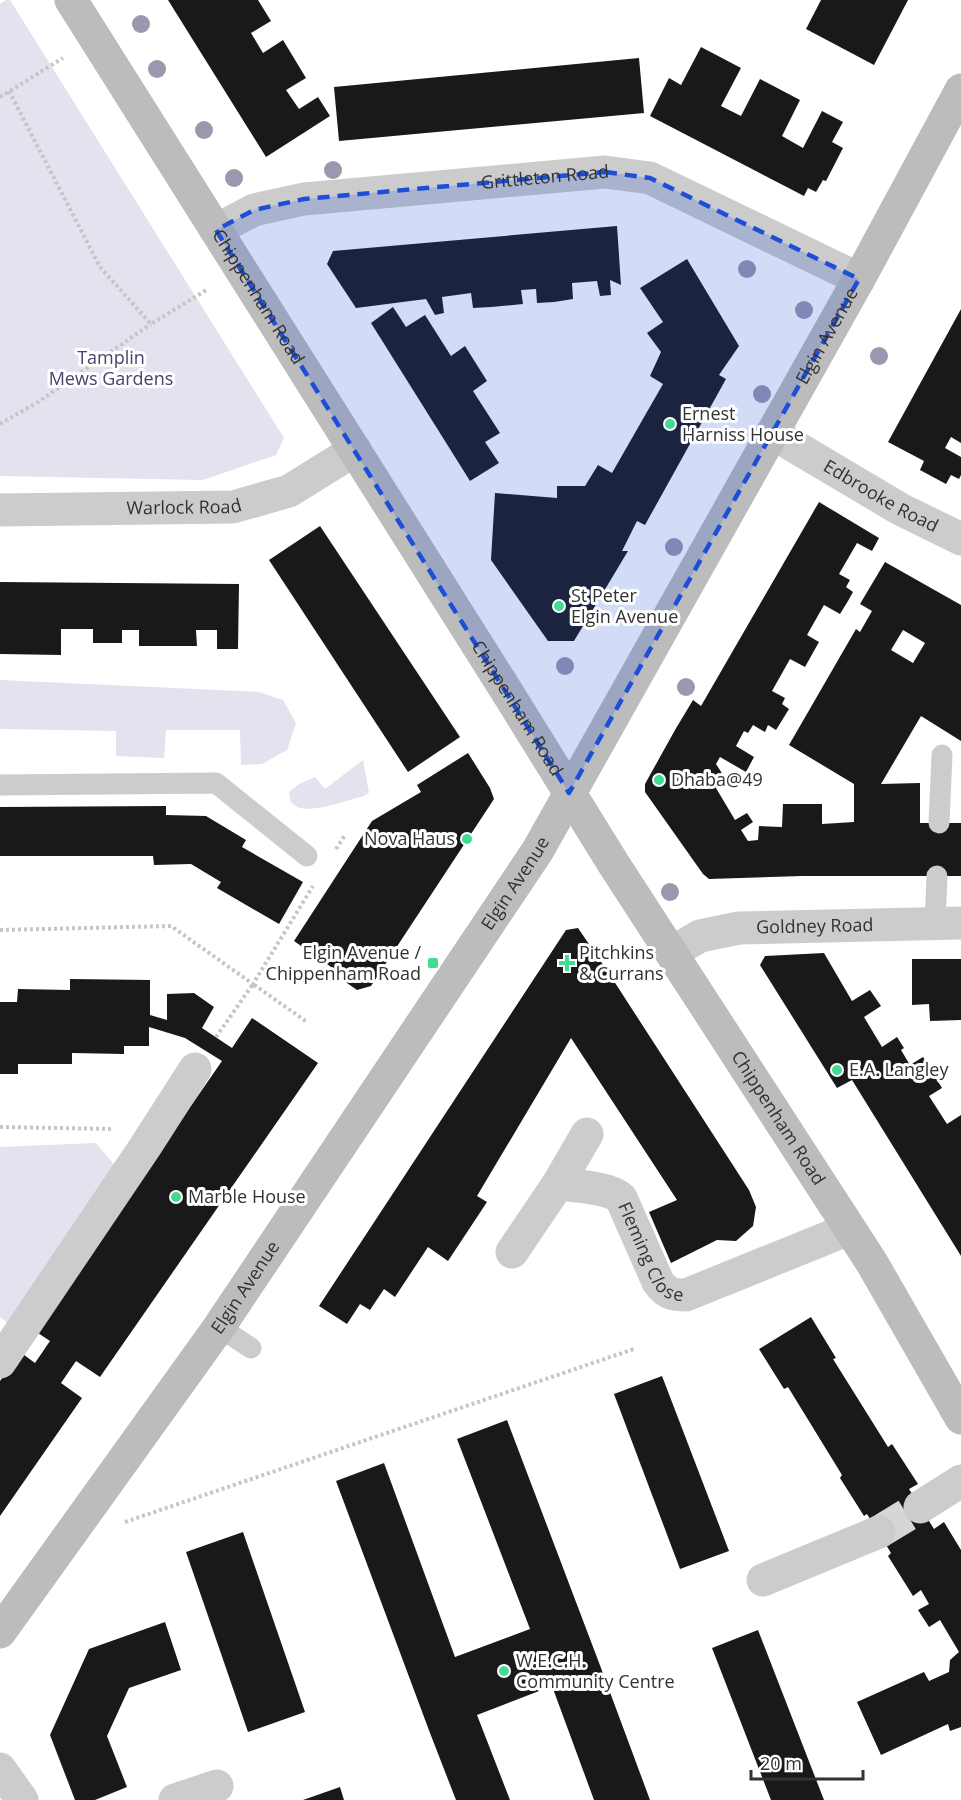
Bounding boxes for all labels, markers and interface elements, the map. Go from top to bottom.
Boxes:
street label: Grittleton Road [480,159,610,194]
street label: Chippenham Road [207,224,311,369]
street label: Elgin Avenue [789,283,863,388]
park label: Tamplin Mews Gardens [49,345,173,390]
place label: Ernest Harniss House [682,401,804,446]
marker: Ernest Harniss House [663,417,677,431]
street label: Edbrooke Road [820,453,943,537]
street label: Warlock Road [126,492,244,519]
place label: St Peter Elgin Avenue [571,583,678,628]
marker: St Peter Elgin Avenue [552,599,566,613]
street label: Chippenham Road [466,635,569,780]
place label: Dhaba@49 [671,767,763,791]
marker: Dhaba@49 [652,773,666,787]
place label: Nova Haus [364,826,455,850]
marker: Nova Haus [460,832,474,846]
street label: Elgin Avenue [475,832,554,934]
street label: Goldney Road [756,912,874,939]
place label: Elgin Avenue / Chippenham Road [266,940,421,985]
place label: Pitchkins & Currans [579,940,664,985]
marker: Elgin Avenue / Chippenham Road [426,956,440,970]
marker: Pitchkins & Currans [560,956,574,970]
street label: Chippenham Road [727,1046,831,1189]
place label: E.A. Langley [849,1057,949,1081]
marker: E.A. Langley [830,1063,844,1077]
place label: Marble House [188,1184,306,1208]
marker: Marble House [169,1190,183,1204]
street label: Fleming Close [613,1198,685,1306]
street label: Elgin Avenue [205,1236,284,1338]
place label: W.E.C.H. Community Centre [516,1648,675,1693]
marker: W.E.C.H. Community Centre [497,1664,511,1678]
scale bar [751,1743,864,1781]
text: 20 m [760,1751,802,1775]

